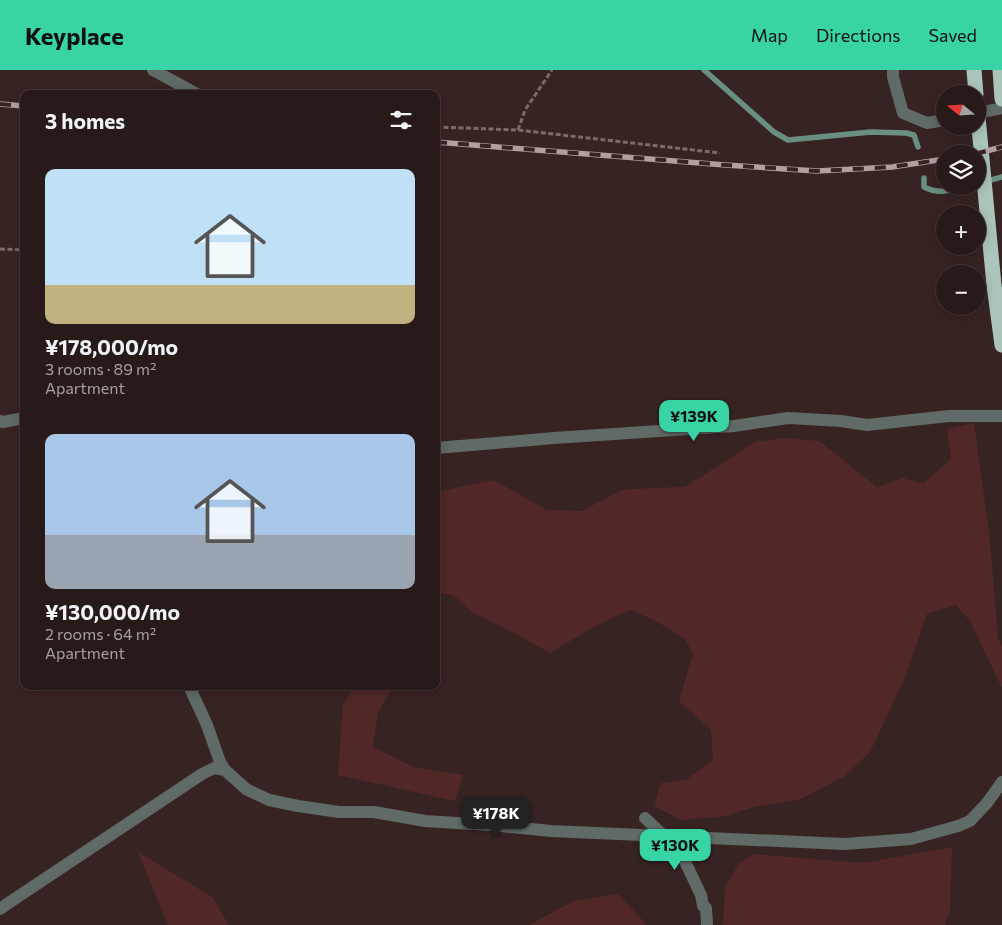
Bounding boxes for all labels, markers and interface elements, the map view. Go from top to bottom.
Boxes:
text: Keyplace [25,21,124,50]
text: Map [751,24,788,46]
text: Directions [816,24,900,46]
text: Saved [928,24,977,46]
north arrow [936,85,986,135]
map controls [936,85,986,315]
icon: filters [387,106,415,134]
text: 3 homes [45,108,125,133]
button: layers [936,145,986,195]
icon: home [185,201,275,291]
button: + [936,205,986,255]
button: − [936,265,986,315]
text: ¥178,000/mo [45,334,178,359]
text: 3 rooms · 89 m² [45,359,156,378]
text: Apartment [45,378,125,397]
pin: ¥139K [659,400,729,442]
text: ¥139K [670,406,718,425]
icon: home [185,466,275,556]
text: ¥130,000/mo [45,599,180,624]
text: 2 rooms · 64 m² [45,624,156,643]
text: Apartment [45,643,125,662]
pin: ¥178K [461,796,531,839]
text: ¥178K [472,803,520,822]
pin: ¥130K [640,828,710,871]
text: ¥130K [651,835,699,854]

